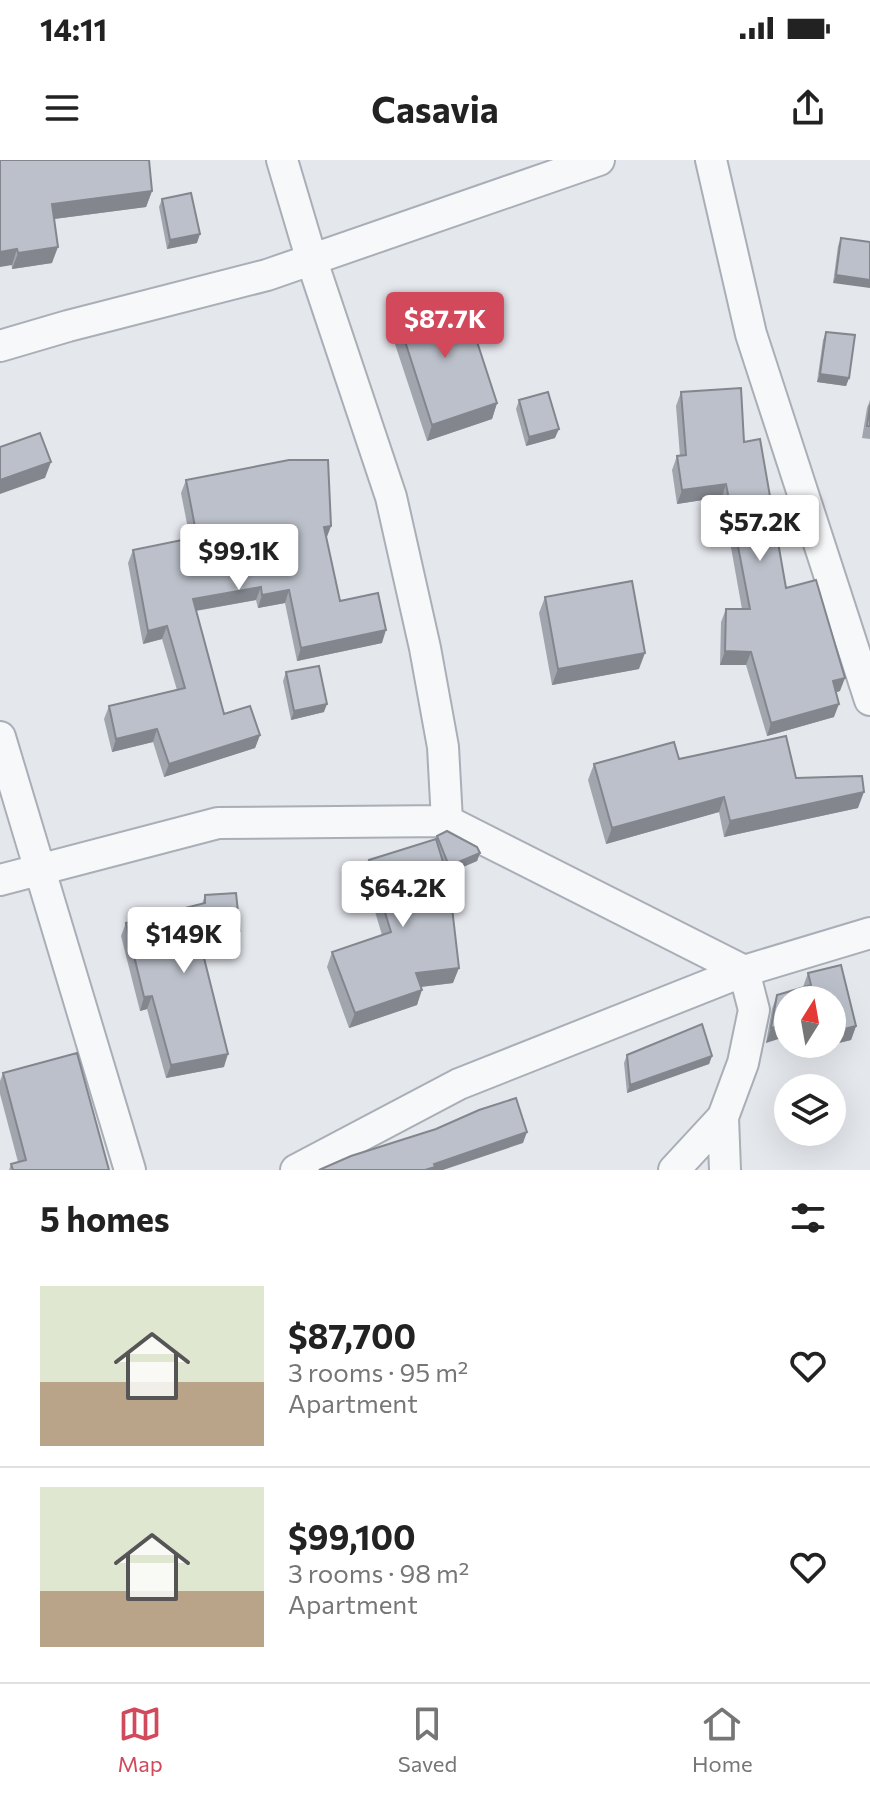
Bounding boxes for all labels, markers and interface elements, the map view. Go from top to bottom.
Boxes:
text: 14:11 [40,10,107,47]
icon: menu [40,86,84,130]
text: Casavia [371,86,499,130]
icon: share [786,86,830,130]
pin: $87.7K [380,292,510,360]
text: $87.7K [404,302,486,333]
pin: $57.2K [695,495,825,563]
text: $57.2K [719,505,801,536]
pin: $99.1K [174,524,304,592]
text: $99.1K [198,534,280,565]
pin: $64.2K [338,861,468,929]
text: $64.2K [360,871,446,902]
pin: $149K [128,907,240,975]
text: $149K [146,917,222,948]
north arrow [774,986,846,1058]
map controls [774,986,846,1146]
button: layers [774,1074,846,1146]
icon: filters [786,1196,830,1240]
text: 5 homes [40,1197,170,1239]
text: $87,700 [288,1314,416,1356]
icon: home [104,1318,200,1414]
icon: heart [786,1344,830,1388]
text: 3 rooms · 95 m² [288,1356,468,1387]
text: Apartment [288,1387,418,1418]
text: $99,100 [288,1515,416,1557]
icon: home [104,1519,200,1615]
icon: heart [786,1545,830,1589]
text: 3 rooms · 98 m² [288,1557,469,1588]
text: Apartment [288,1588,418,1619]
tab: Map [117,1702,163,1777]
tab: Saved [398,1702,457,1777]
tab: Home [692,1702,753,1777]

